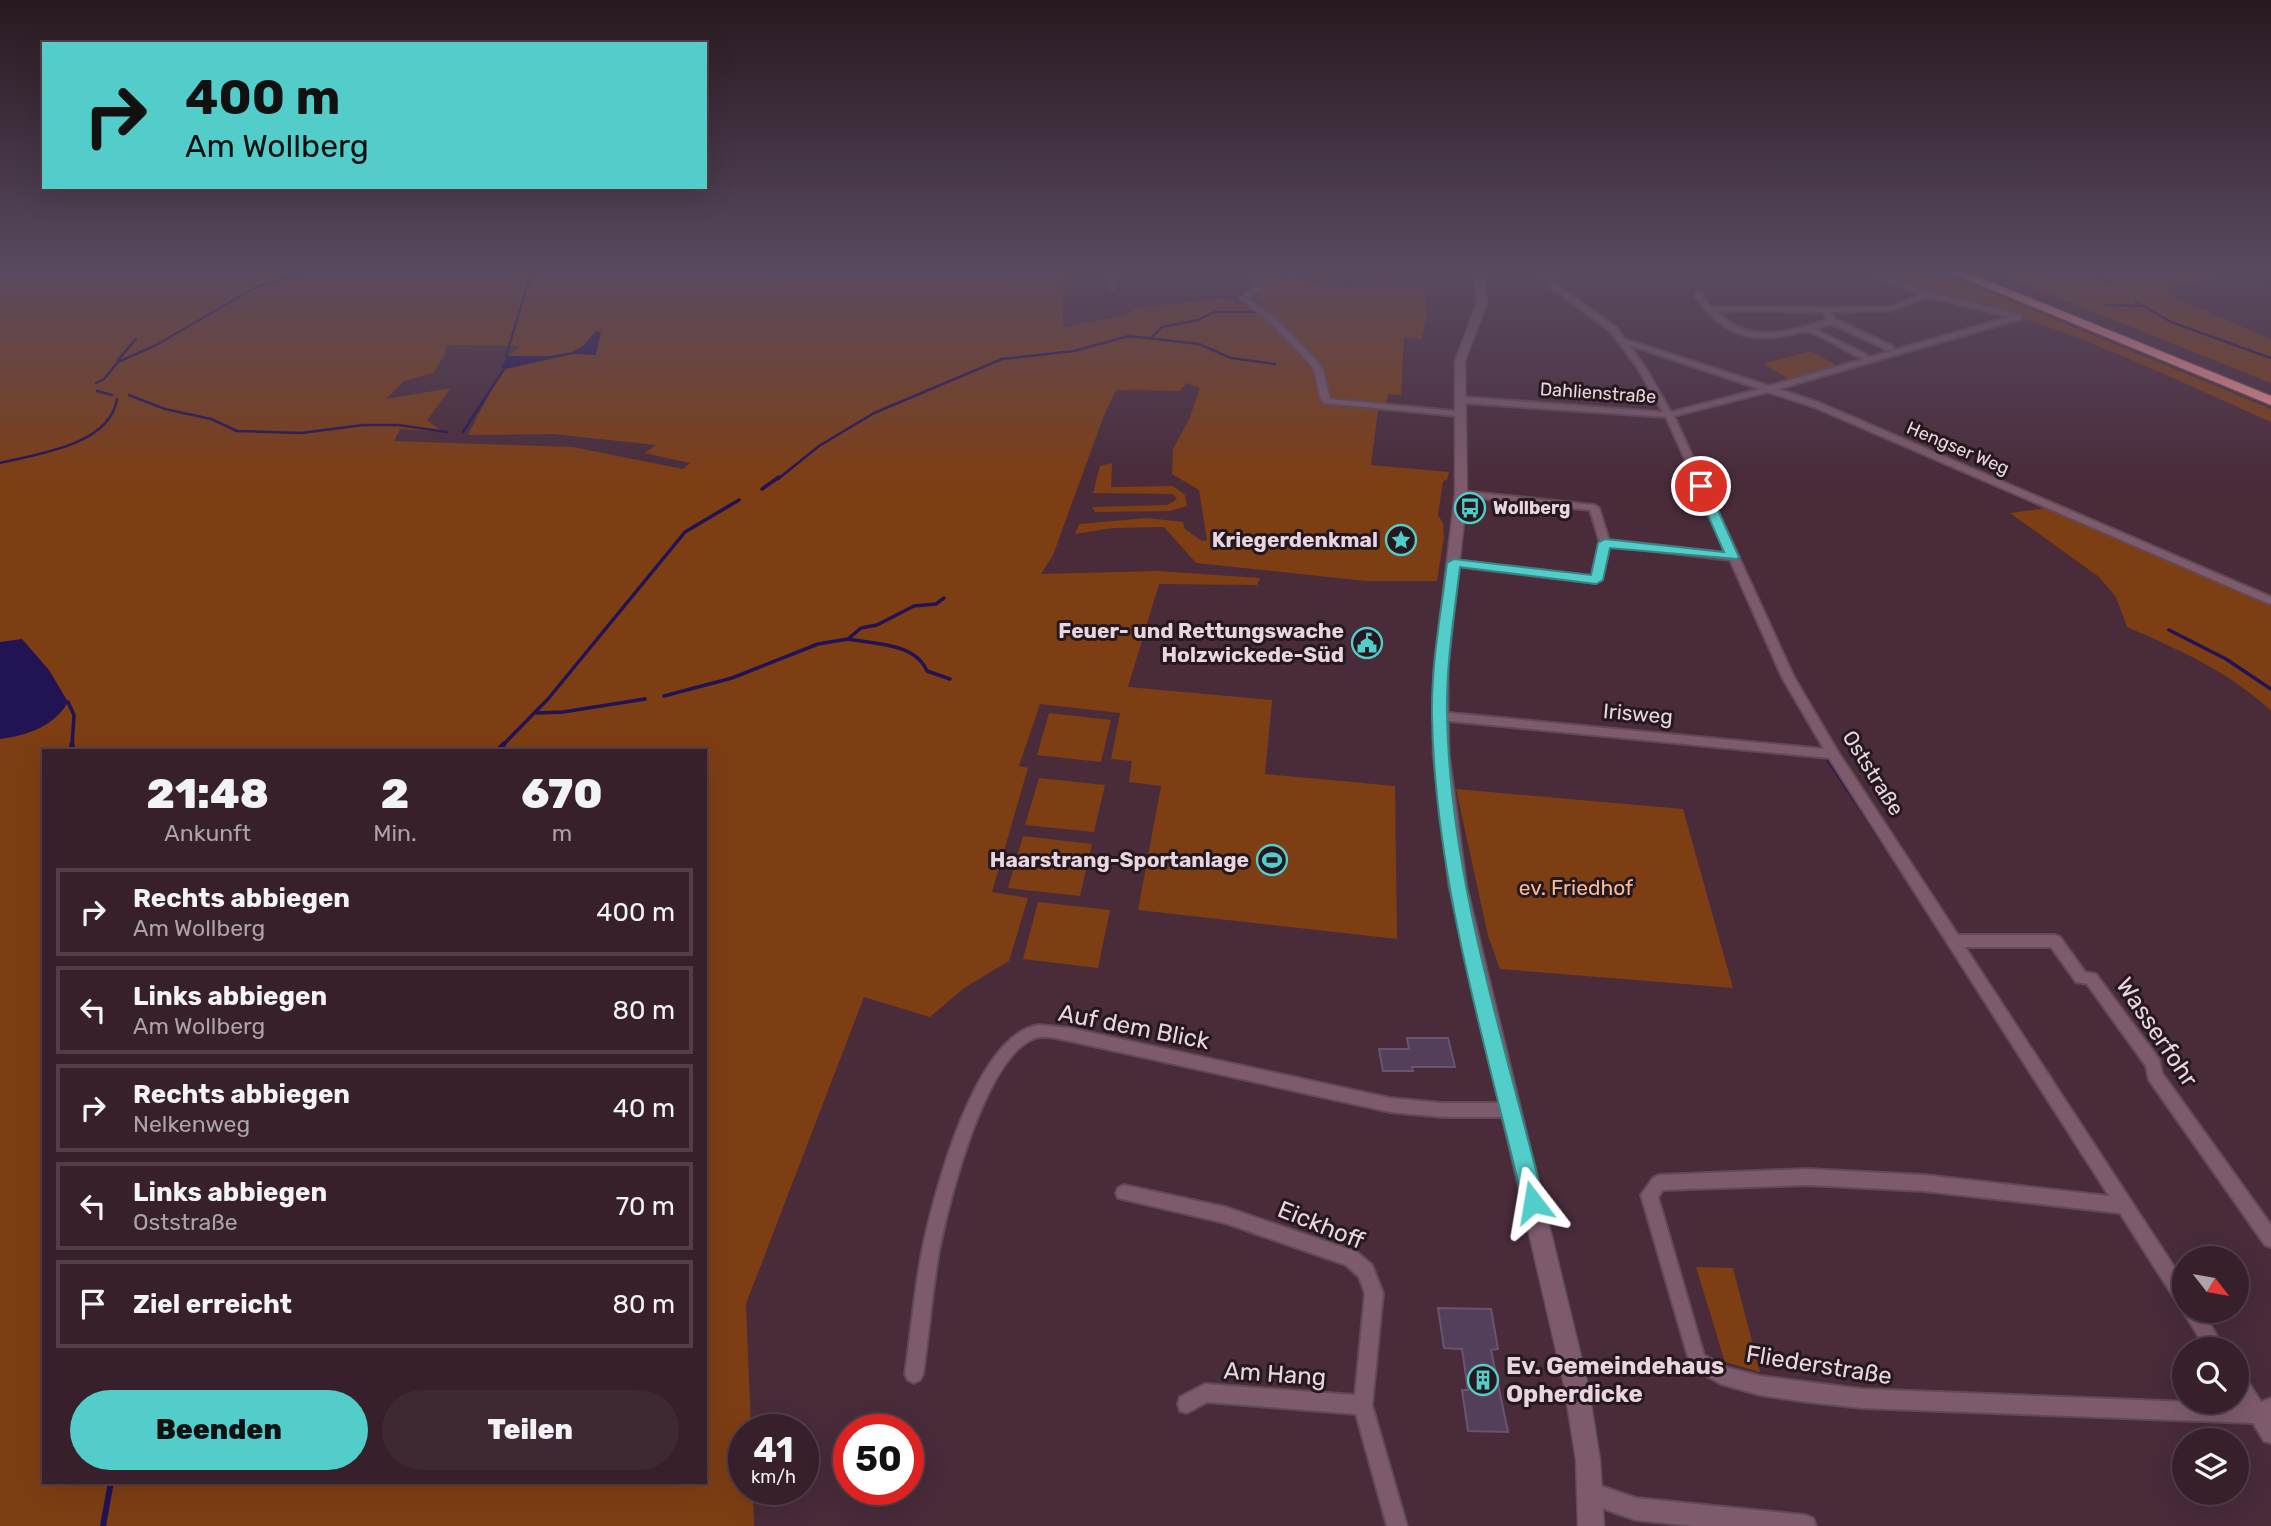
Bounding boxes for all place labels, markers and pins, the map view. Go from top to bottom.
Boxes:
pin [1671,456,1731,516]
bus stop icon: Wollberg [1453,491,1487,525]
place label: Wollberg [1493,497,1570,519]
place icon: Kriegerdenkmal [1384,523,1418,557]
place label: Kriegerdenkmal [1212,527,1378,552]
place label: Feuer- und Rettungswache Holzwickede-Süd [1058,618,1344,667]
public building icon: Feuer- und Rettungswache Holzwickede-Süd [1350,626,1384,660]
sports icon: Haarstrang-Sportanlage [1255,843,1289,877]
place label: Haarstrang-Sportanlage [990,847,1249,872]
place label: Ev. Gemeindehaus Opherdicke [1506,1352,1724,1408]
building icon: Ev. Gemeindehaus Opherdicke [1466,1363,1500,1397]

